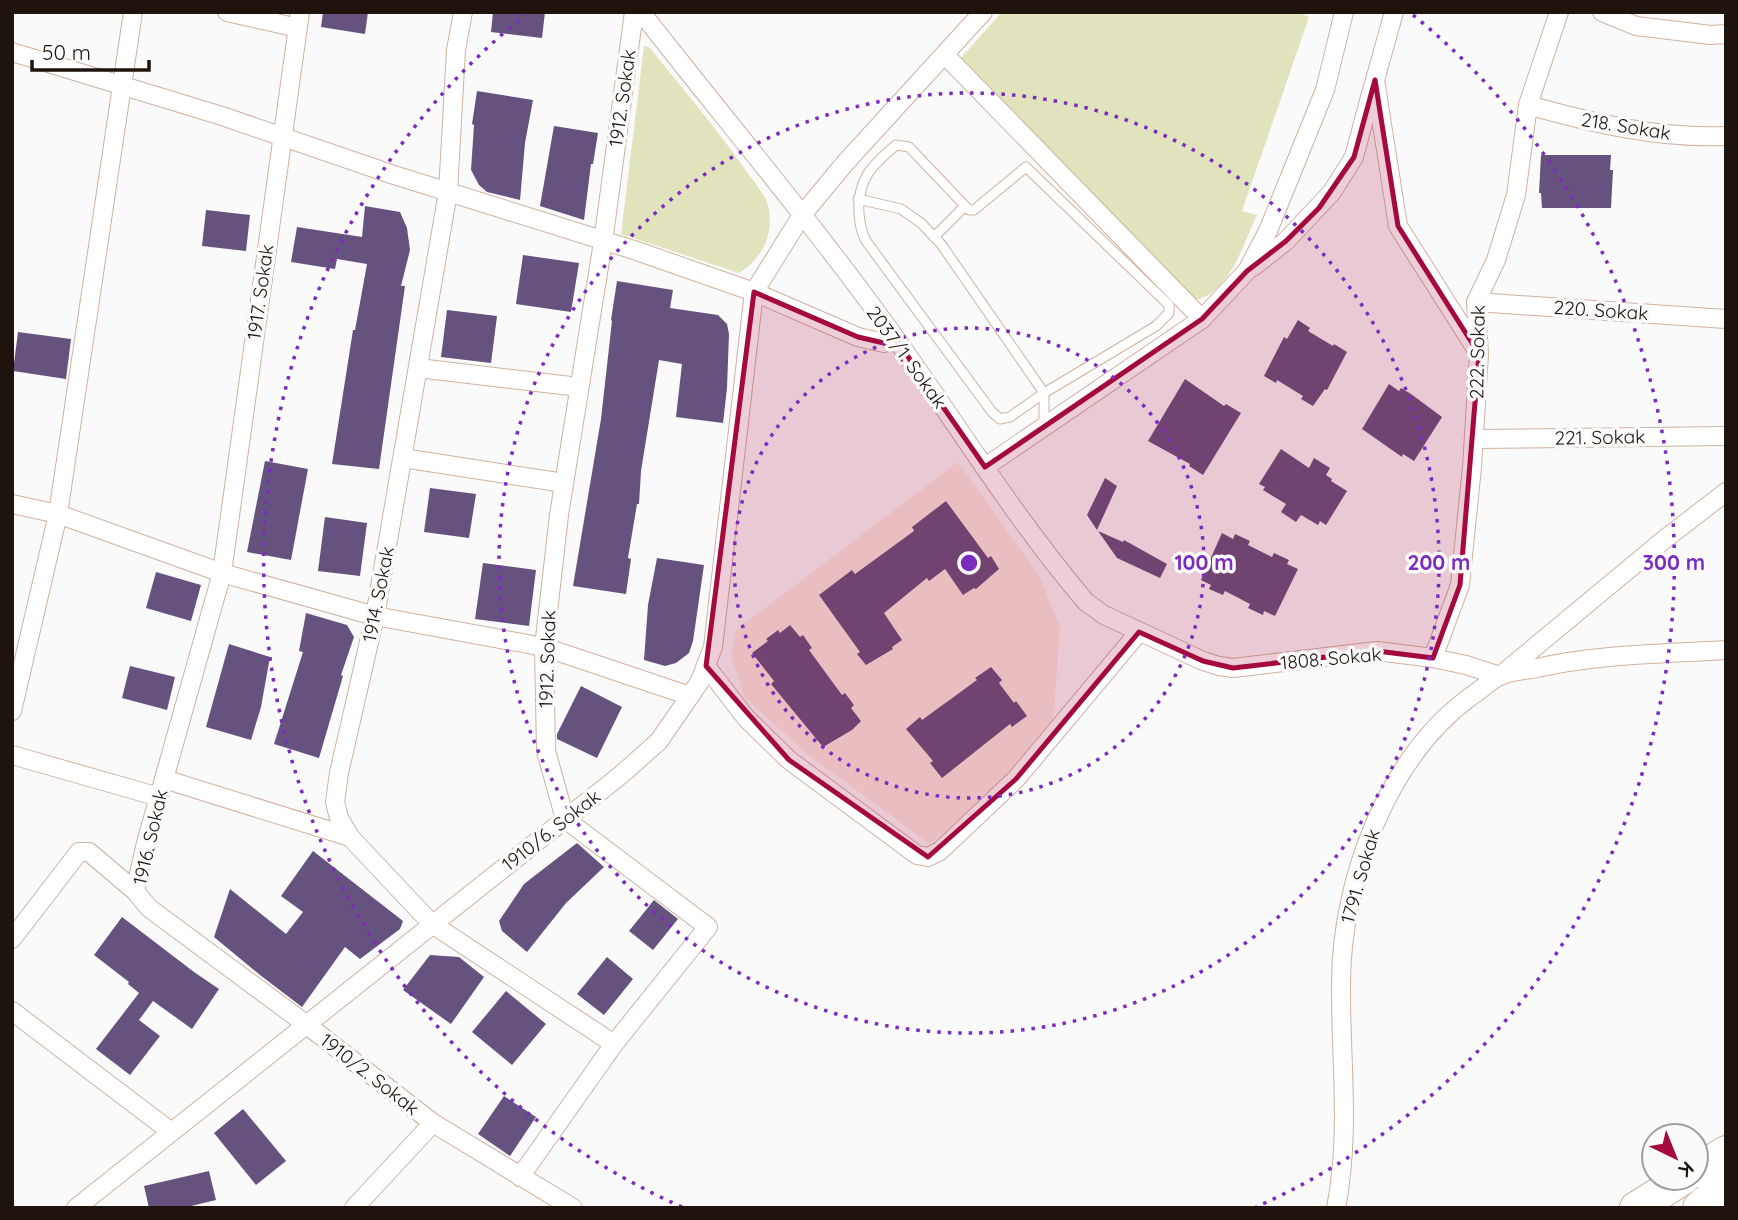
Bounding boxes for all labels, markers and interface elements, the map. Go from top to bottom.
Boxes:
scale bar [32,28,149,72]
text: 50 m [42,39,91,65]
street label: 1912. Sokak [603,48,641,148]
street label: 218. Sokak [1579,107,1673,145]
street label: 1917. Sokak [241,243,279,341]
street label: 220. Sokak [1553,295,1649,325]
street label: 2037/1. Sokak [862,301,952,413]
street label: 222. Sokak [1464,305,1490,399]
street label: 221. Sokak [1554,424,1646,450]
street label: 1914. Sokak [357,544,399,644]
text: 100 m [1174,549,1234,575]
text: 200 m [1408,549,1470,575]
text: 300 m [1643,549,1705,575]
centre of rings [957,551,981,575]
street label: 1912. Sokak [533,610,561,708]
street label: 1808. Sokak [1279,642,1383,674]
street label: 1910/6. Sokak [497,784,605,876]
street label: 1916. Sokak [127,787,173,887]
street label: 1791. Sokak [1335,826,1385,926]
street label: 1910/2. Sokak [316,1028,424,1120]
north arrow [1640,1122,1710,1192]
text: K [1674,1156,1699,1182]

